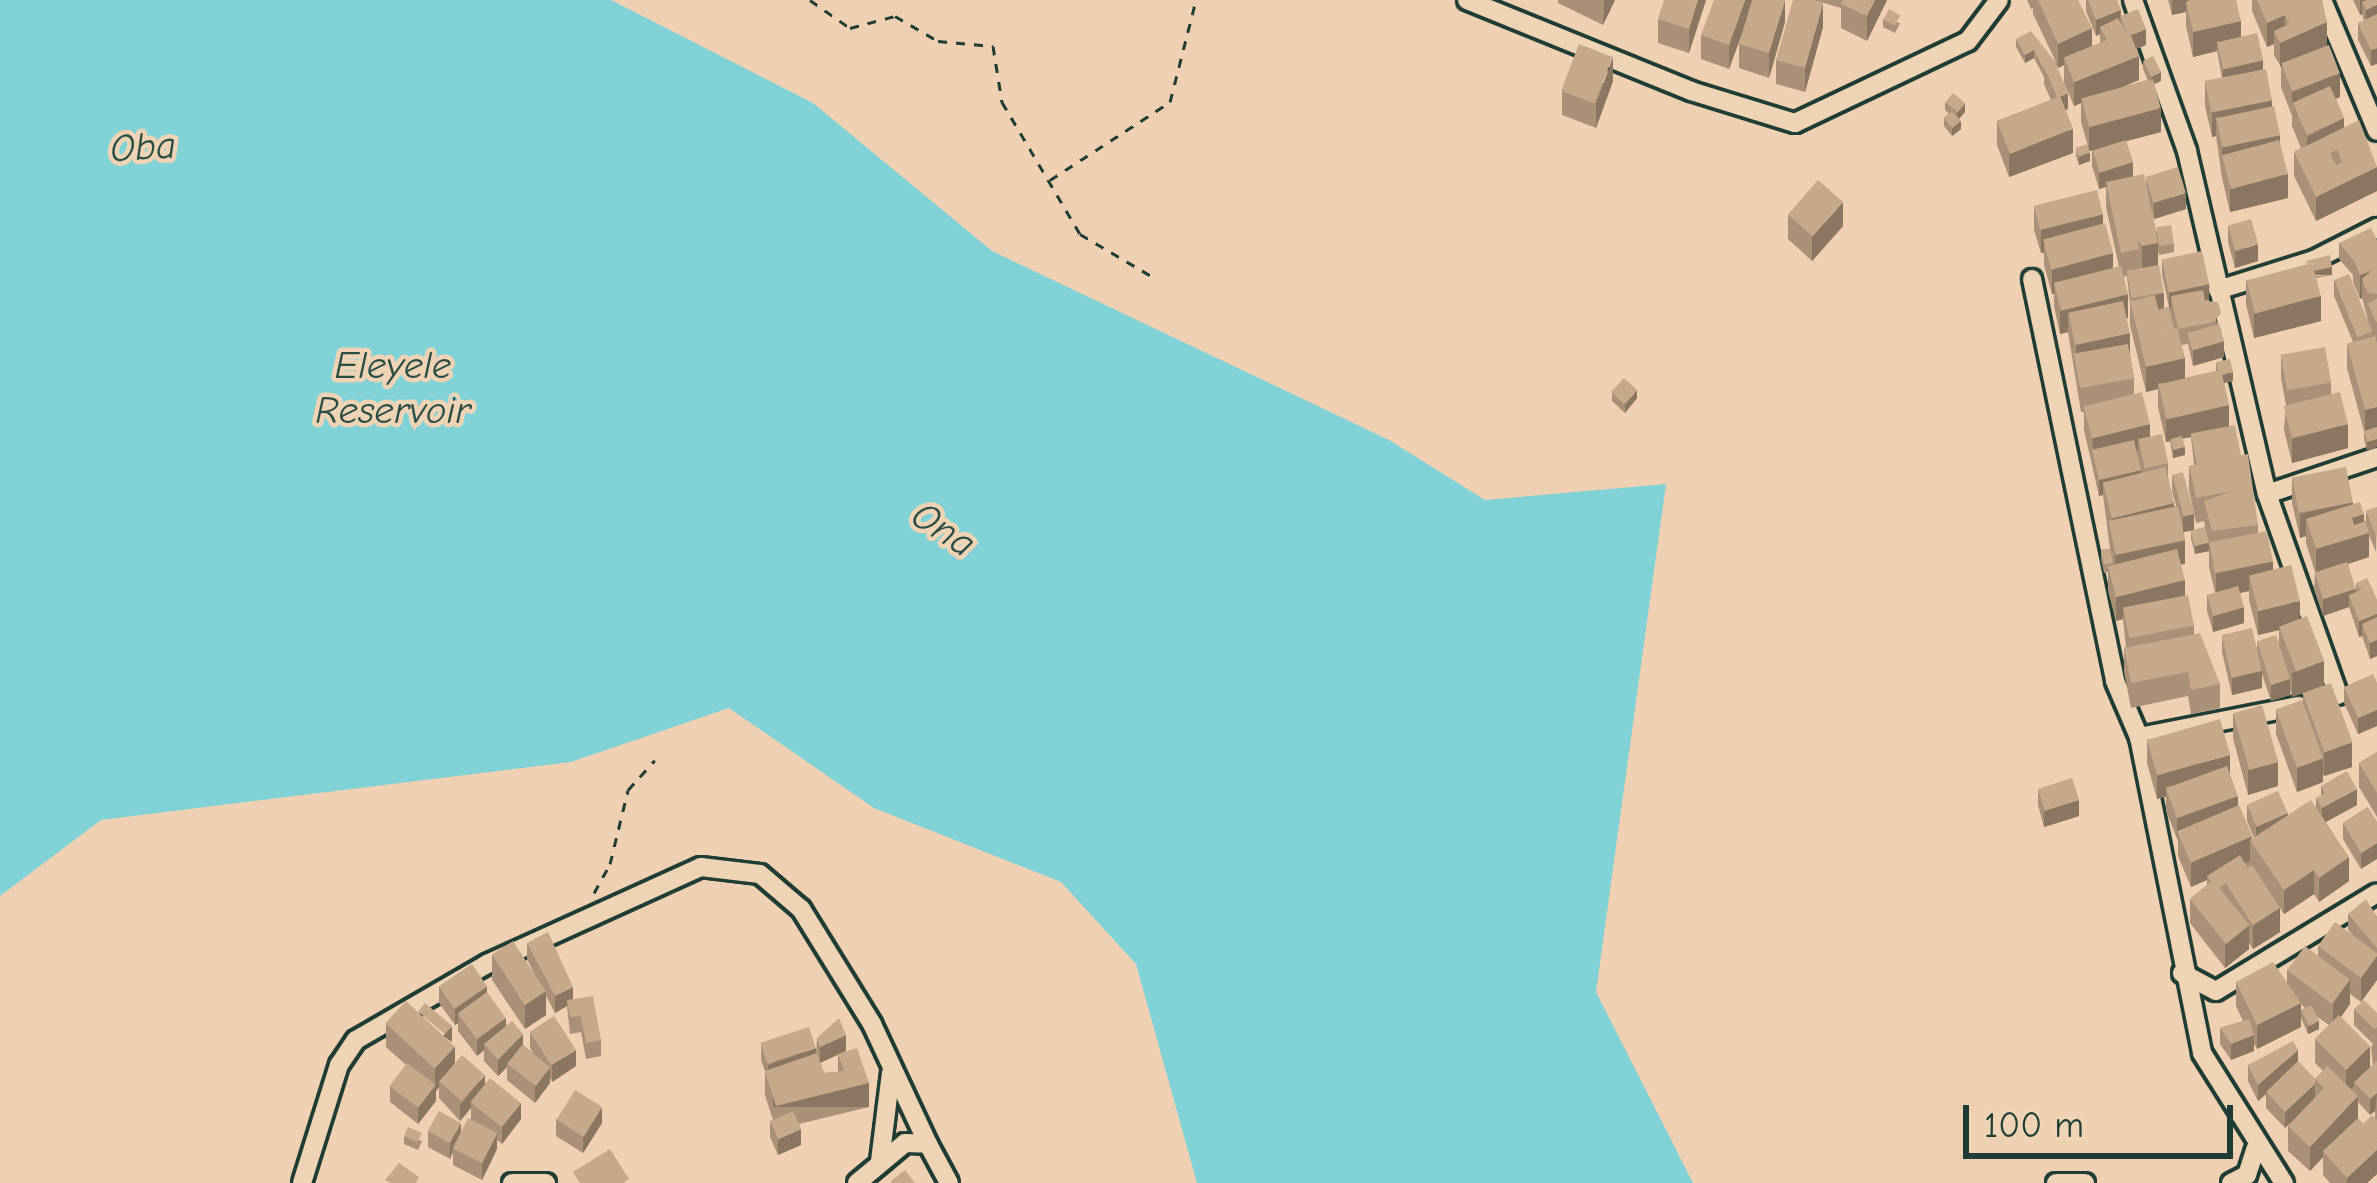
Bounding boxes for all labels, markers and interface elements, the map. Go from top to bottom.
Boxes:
water label: Oba [109,122,177,174]
water label: Eleyele Reservoir [315,344,471,435]
water label: Ona [902,492,984,568]
scale bar [1969,1081,2239,1155]
text: 100 m [1984,1105,2084,1146]

